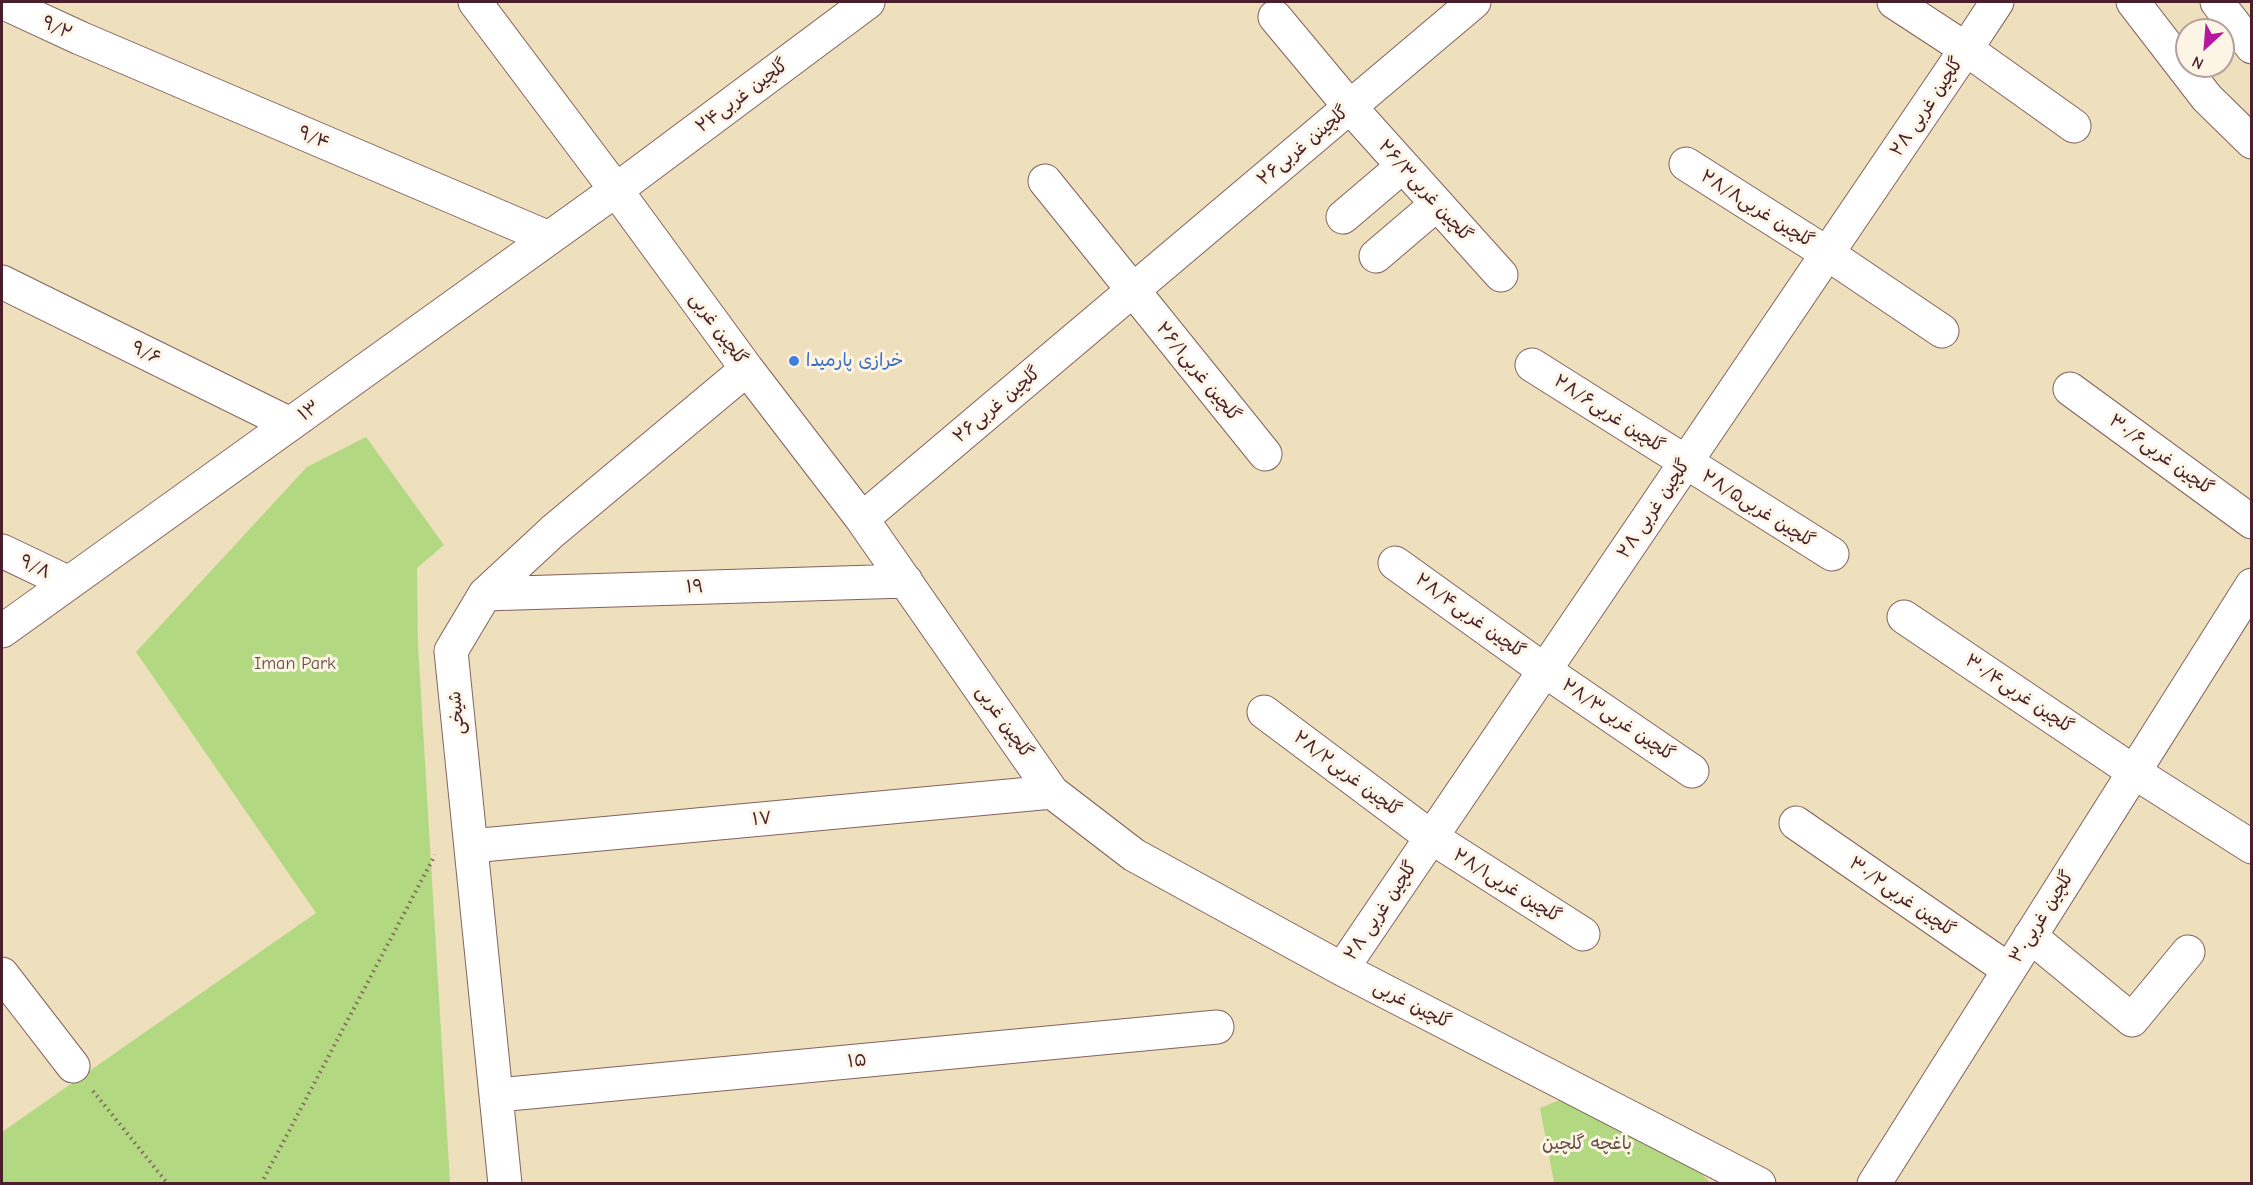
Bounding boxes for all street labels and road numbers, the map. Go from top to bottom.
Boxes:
street label: ۹/۲ [38,12,76,44]
street label: گلچین غربی ۲۸ [1886,53,1968,161]
street label: گلچین غربی۲۴ [692,54,792,138]
street label: گلچینن غربی۲۶ [1253,102,1353,190]
street label: ۹/۴ [295,122,333,154]
street label: گلچین غربی۲۶/۳ [1374,136,1476,246]
street label: گلچین غربی۲۸/۸ [1696,166,1818,252]
street label: گلچین غربی [685,289,751,369]
street label: گلچین غربی۲۶/۱ [1151,318,1245,426]
street label: ۹/۶ [128,337,164,369]
street label: گلچین غربی۲۶ [949,362,1045,448]
street label: گلچین غربی۲۸/۶ [1550,370,1668,458]
street label: ۱۳ [294,396,324,426]
street label: گلچین غربی۳۰/۶ [2105,410,2217,500]
street label: گلچین غربی ۲۸ [1613,455,1695,563]
street label: گلچین غربی۲۸/۵ [1698,466,1818,552]
street label: ۹/۸ [16,550,54,584]
street label: گلچین غربی۲۸/۴ [1411,569,1529,663]
street label: ۱۹ [686,576,704,598]
street label: گلچین غربی۳۰/۴ [1961,650,2077,738]
street label: گلچین غربی۲۸/۳ [1558,674,1678,766]
street label: گلچین غربی [971,681,1037,763]
street label: شیخی [444,690,470,736]
street label: گلچین غربی۲۸/۲ [1289,727,1405,821]
street label: ۱۷ [751,807,773,831]
street label: گلچین غربی۲۸/۱ [1449,844,1565,928]
street label: گلچین غربی۳۰/۲ [1845,852,1959,942]
street label: گلچین غربی ۲۸ [1340,857,1422,965]
street label: گلچین غربی۳۰ [2005,867,2079,967]
street label: گلچین غربی [1370,976,1454,1034]
street label: ۱۵ [847,1049,867,1073]

